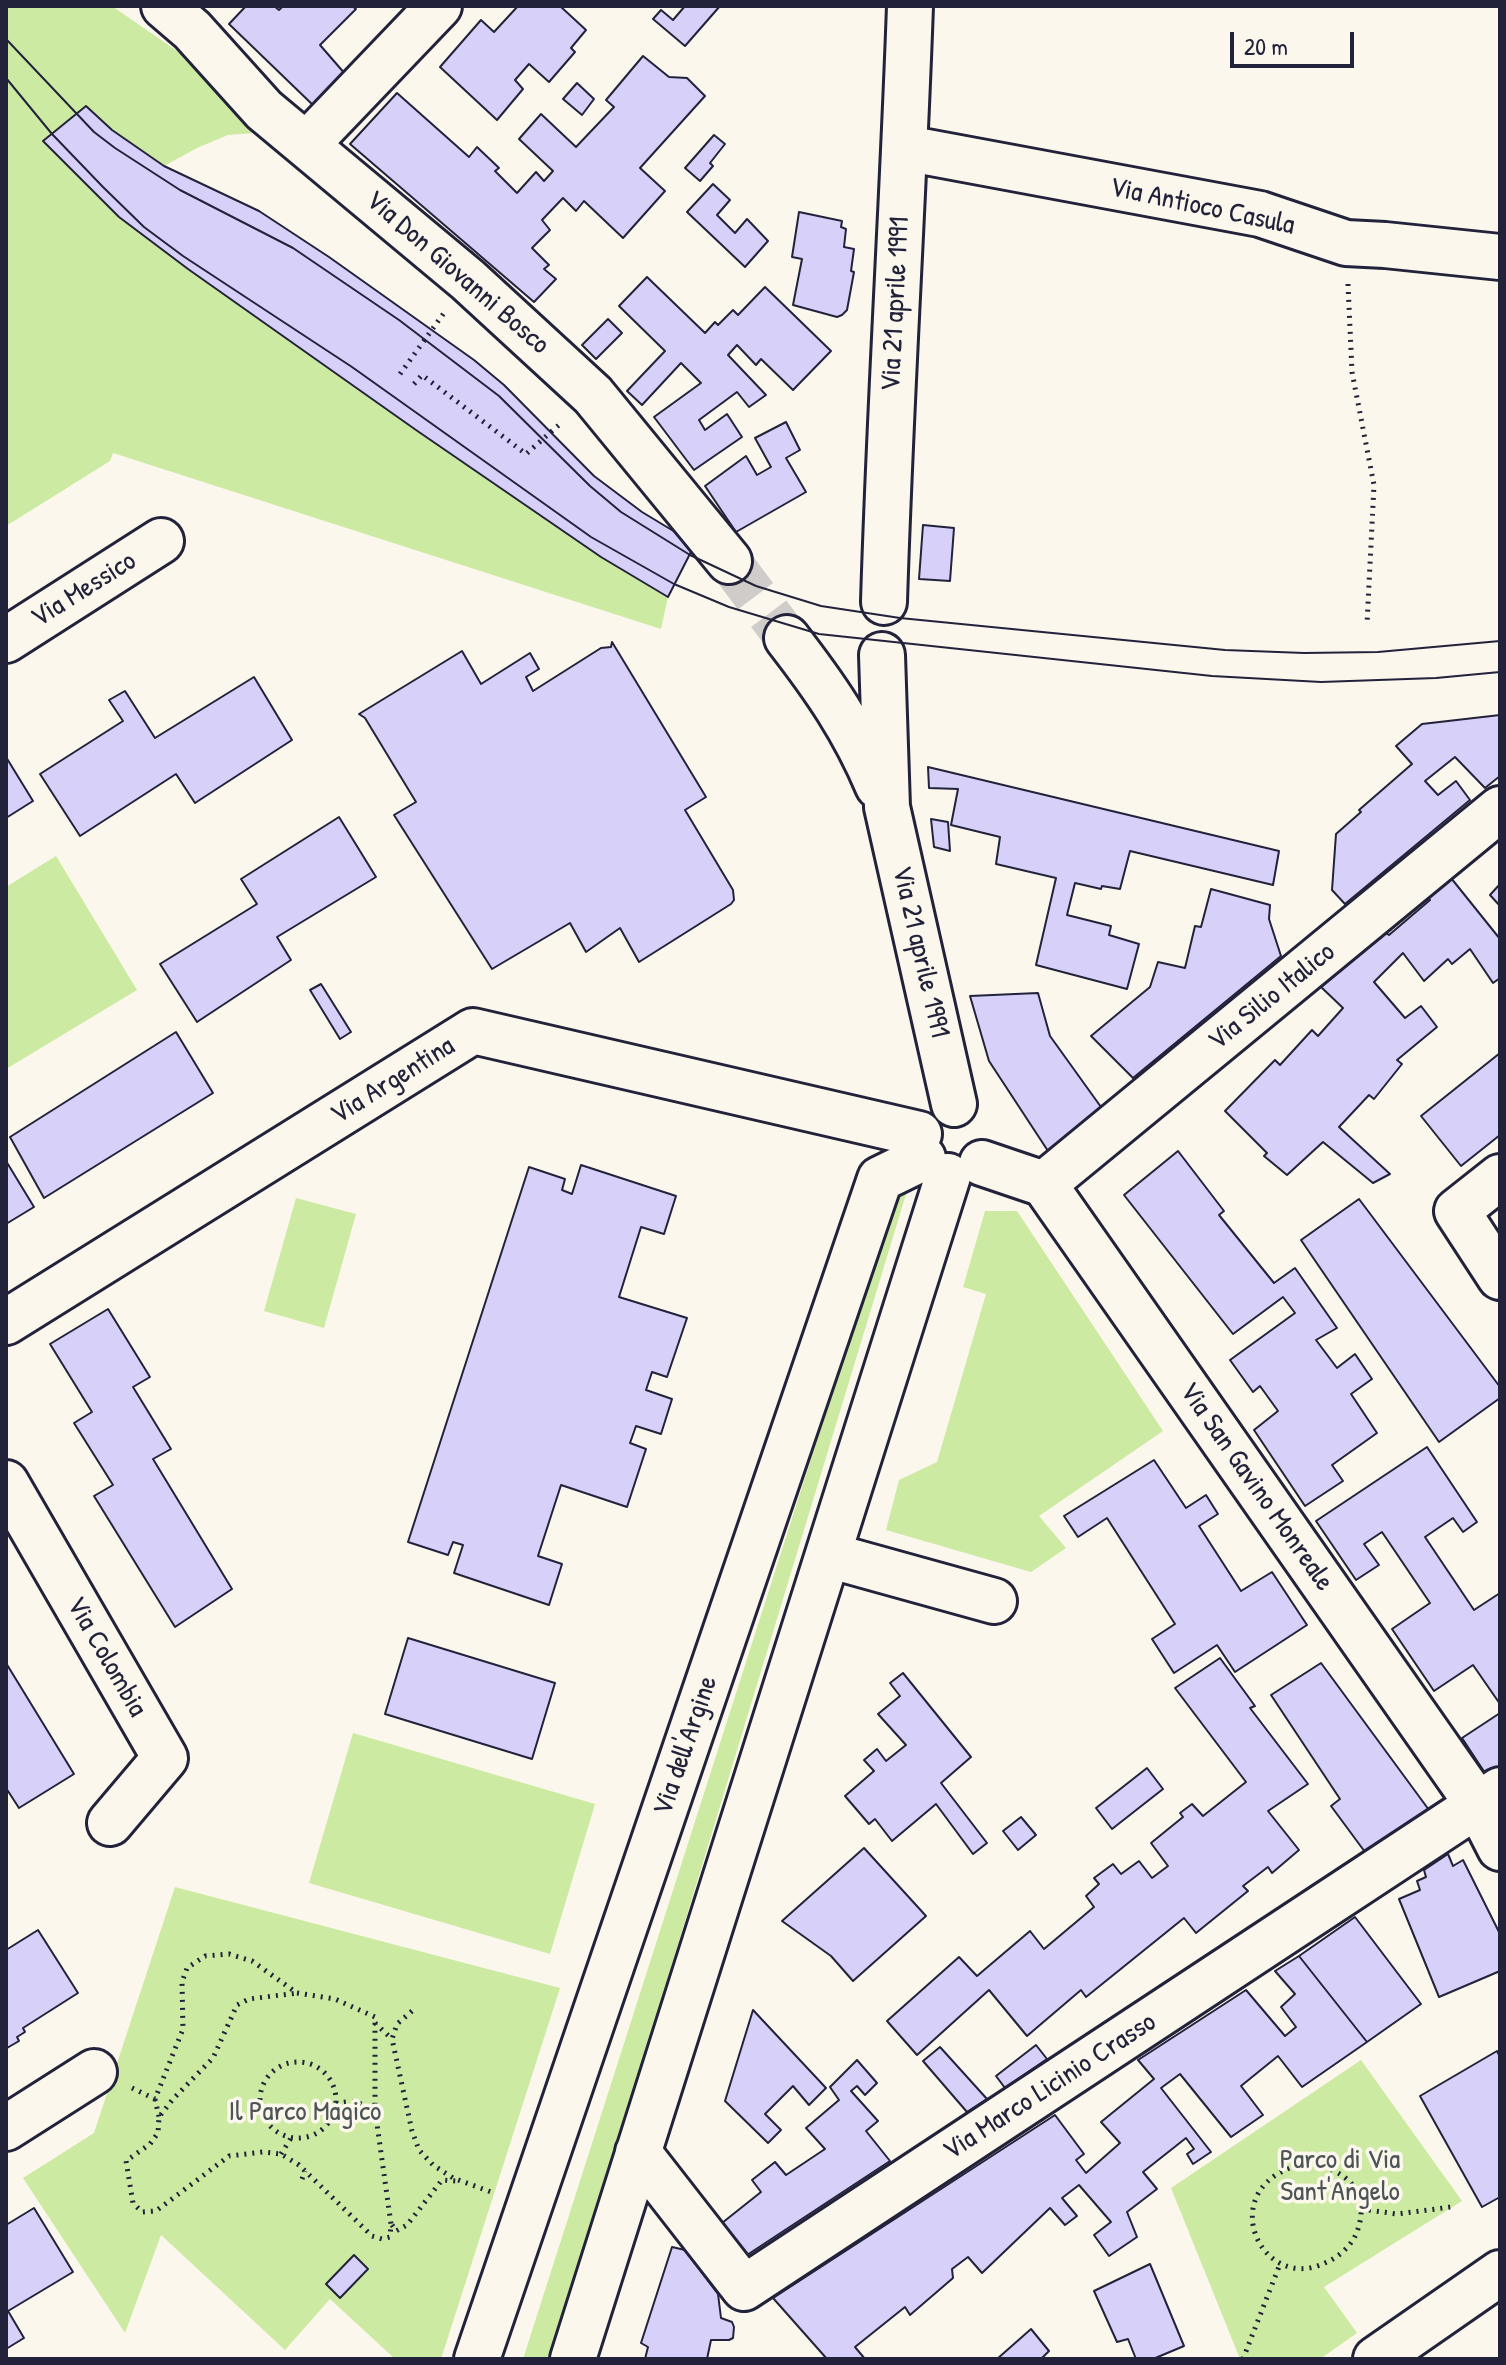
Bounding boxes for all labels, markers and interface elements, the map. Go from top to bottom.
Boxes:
scale bar [1234,16,1358,66]
text: 20 m [1244,30,1288,62]
street label: Via Antioco Casula [1106,171,1298,243]
street label: Via Don Giovanni Bosco [358,184,556,362]
street label: Via 21 aprile 1991 [875,216,917,392]
street label: Via Messico [25,545,143,635]
street label: Via 21 aprile 1991 [884,863,956,1041]
street label: Via Silio Italico [1202,936,1342,1058]
street label: Via Argentina [325,1030,461,1132]
street label: Via San Gavino Monreale [1171,1376,1341,1598]
street label: Via Colombia [58,1591,154,1723]
street label: Via dell'Argine [646,1672,726,1820]
street label: Via Marco Licinio Crasso [937,2006,1163,2168]
park label: Il Parco Magico [229,2096,381,2130]
park label: Parco di Via Sant'Angelo [1280,2144,1400,2210]

